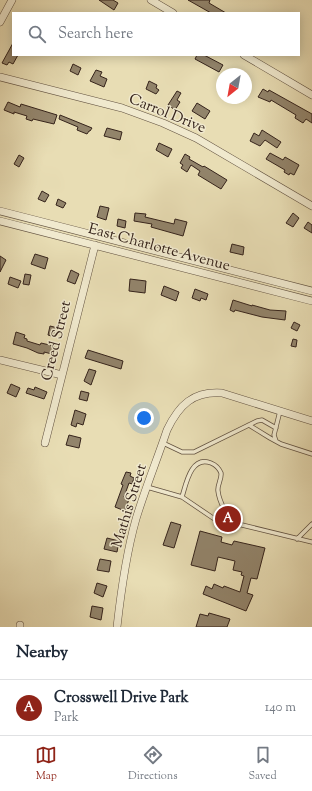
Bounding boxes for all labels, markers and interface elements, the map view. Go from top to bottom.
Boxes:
search box [12,12,300,56]
icon: search [26,23,48,45]
text: Search here [58,24,133,45]
north arrow [216,68,252,104]
street label: Carrol Drive [125,89,209,139]
street label: East Charlotte Avenue [86,219,232,277]
street label: Creed Street [37,299,77,383]
your location [134,408,154,428]
street label: Mathis Street [107,462,153,550]
pin: A [215,504,241,534]
text: Nearby [16,641,68,665]
text: Crosswell Drive Park [54,688,189,709]
text: A [24,699,34,717]
text: 140 m [265,699,296,717]
text: Park [54,709,79,727]
tab: Map [35,744,57,784]
tab: Directions [128,744,178,784]
tab: Saved [248,744,277,784]

